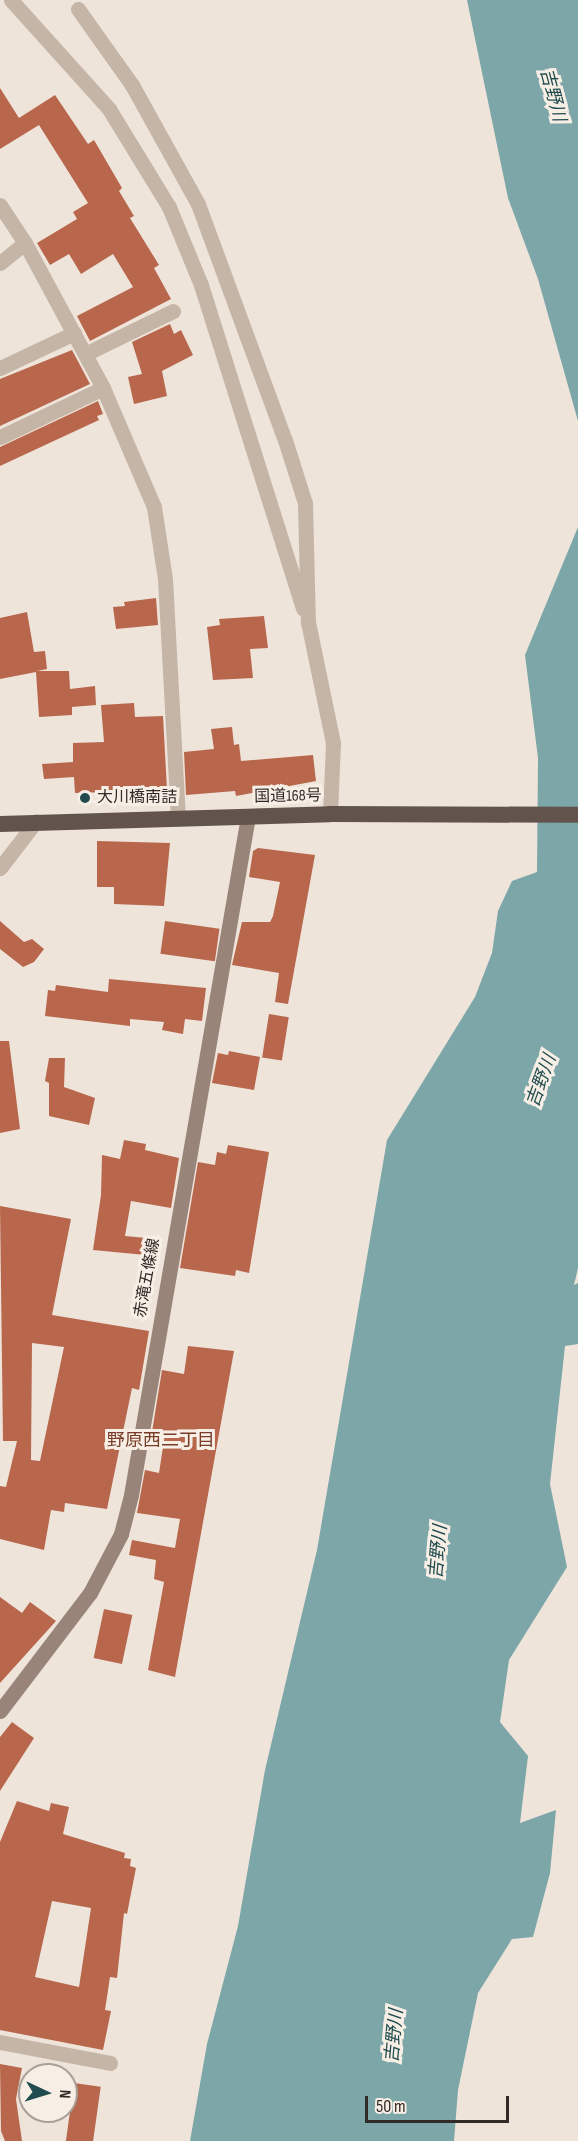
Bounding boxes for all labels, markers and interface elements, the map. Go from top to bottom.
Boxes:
water label: 吉野川 [535,66,569,124]
street label: 国道168号 [254,787,322,807]
place label: 大川橋南詰 [97,788,177,808]
marker: 大川橋南詰 [78,791,92,805]
water label: 吉野川 [523,1052,561,1110]
street label: 赤滝五條線 [132,1237,164,1319]
district label: 野原西二丁目 [107,1430,215,1452]
water label: 吉野川 [426,1524,452,1580]
water label: 吉野川 [382,2008,408,2064]
north arrow [18,2063,78,2123]
scale bar [368,2084,512,2122]
text: N [55,2089,74,2099]
text: 50 m [376,2096,406,2117]

